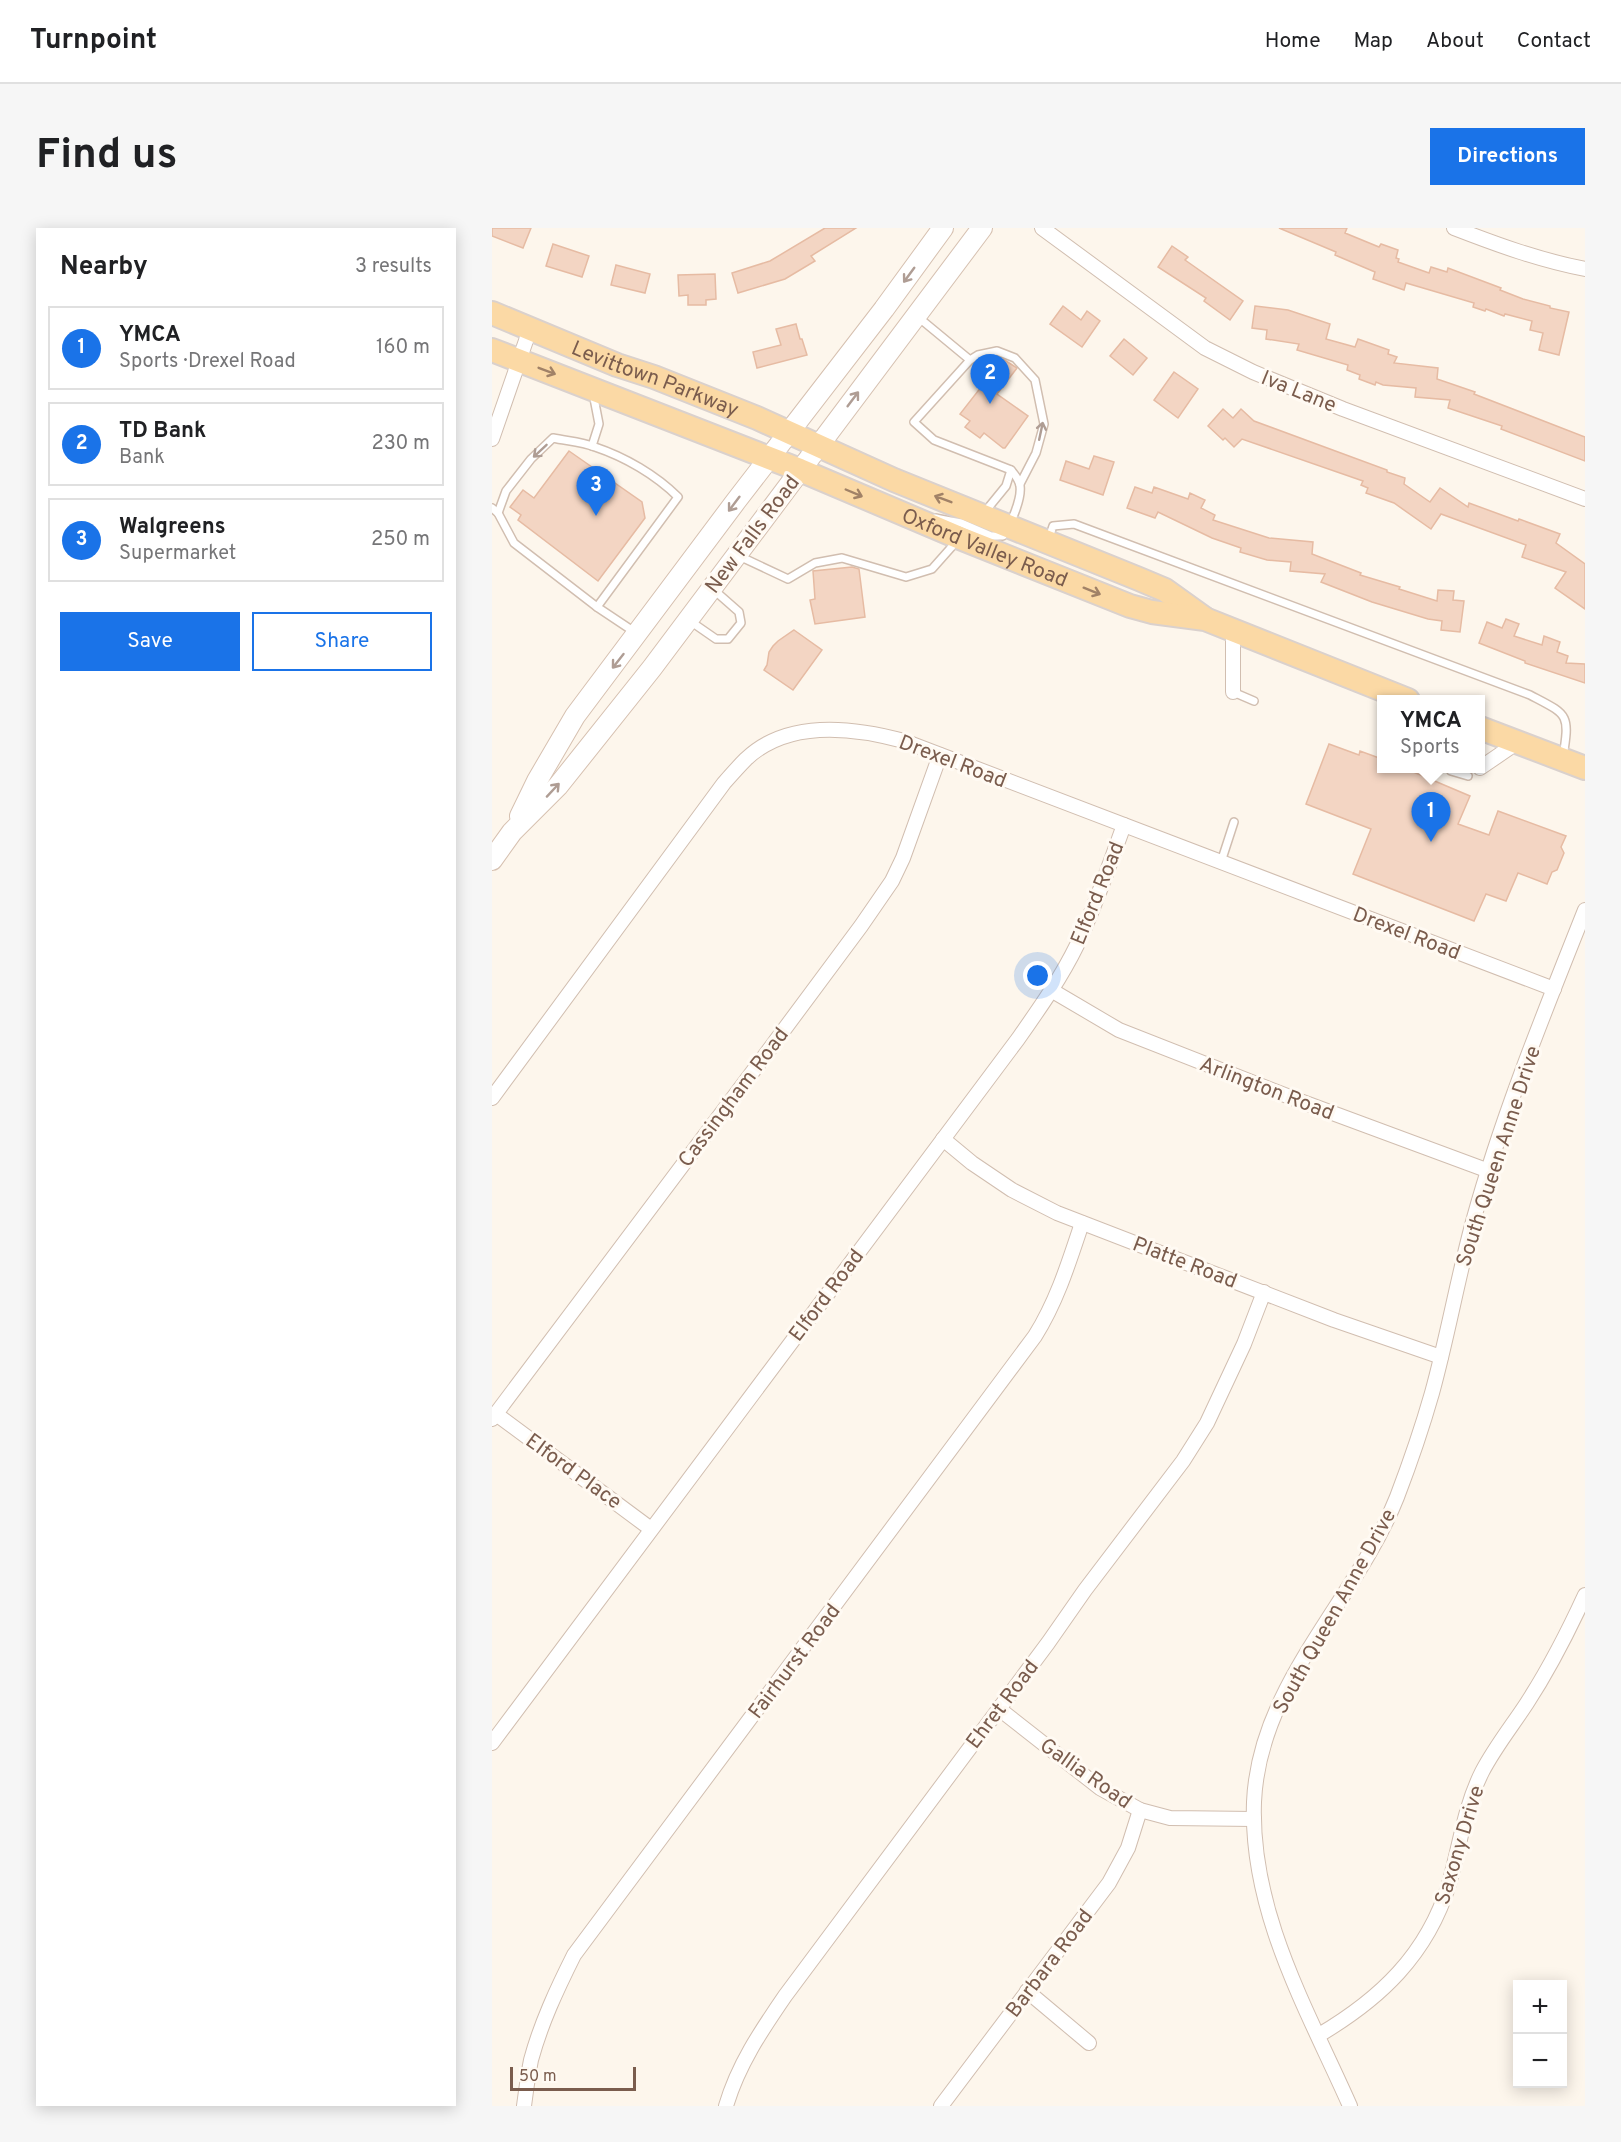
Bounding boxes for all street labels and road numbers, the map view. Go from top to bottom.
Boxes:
street label: Levittown Parkway [567,335,742,424]
street label: Iva Lane [1257,365,1340,420]
street label: New Falls Road [700,470,807,600]
street label: Oxford Valley Road [897,503,1071,595]
street label: Drexel Road [895,729,1010,795]
street label: Elford Road [1065,838,1131,949]
street label: Drexel Road [1349,901,1464,967]
street label: Cassingham Road [673,1023,796,1173]
street label: South Queen Anne Drive [1451,1043,1548,1270]
street label: Arlington Road [1195,1051,1338,1127]
street label: Platte Road [1128,1231,1240,1296]
street label: Elford Road [784,1244,871,1348]
street label: Elford Place [520,1428,627,1516]
street label: South Queen Anne Drive [1268,1504,1403,1719]
street label: Fairhurst Road [743,1599,847,1725]
street label: Ehret Road [961,1655,1046,1755]
street label: Gallia Road [1034,1733,1136,1816]
street label: Saxony Drive [1429,1783,1491,1908]
street label: Barbara Road [1001,1904,1100,2024]

